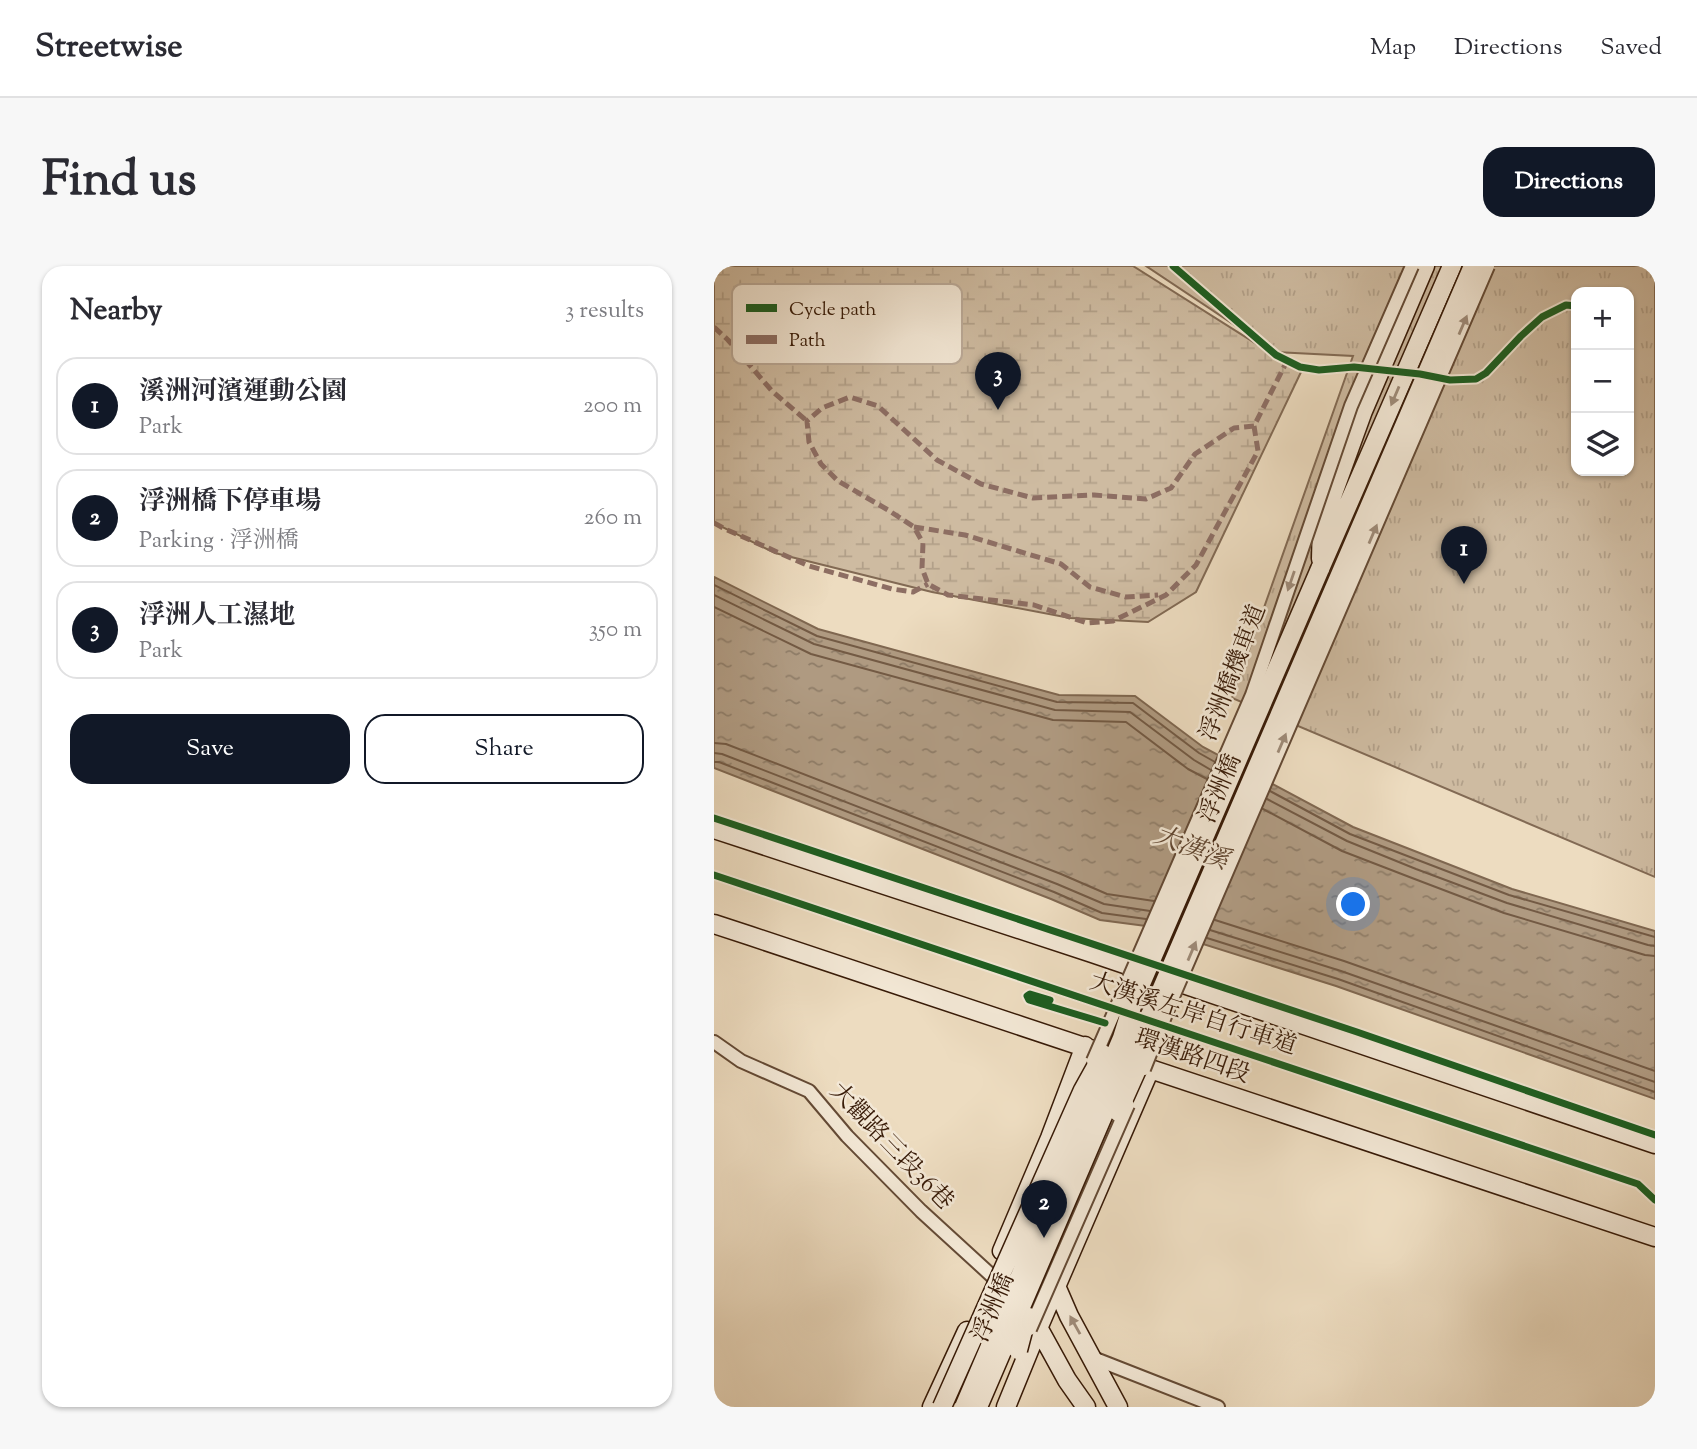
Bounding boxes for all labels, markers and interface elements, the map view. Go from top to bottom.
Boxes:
text: Streetwise [35,24,183,72]
text: Map [1370,31,1416,65]
text: Directions [1454,31,1562,65]
text: Saved [1600,31,1662,65]
text: Find us [42,147,196,217]
button: Directions [1483,147,1655,217]
legend [732,284,962,364]
map controls [1571,287,1634,476]
button: + [1571,287,1634,350]
text: Nearby [70,290,162,333]
text: 3 results [565,295,644,328]
text: Cycle path [789,297,876,324]
one-way arrow [1457,315,1469,335]
text: Path [789,328,826,355]
button: − [1571,350,1634,413]
pin: 3 [975,352,1021,410]
text: 溪洲河濱運動公園 [139,374,347,411]
one-way arrow [1389,386,1401,406]
text: 1 [91,390,99,423]
text: 200 m [583,390,642,423]
text: Park [139,411,183,444]
button: layers [1571,413,1634,476]
text: 浮洲橋下停車場 [139,484,321,521]
text: 2 [90,502,100,535]
text: 260 m [584,502,642,535]
one-way arrow [1367,524,1379,544]
text: Parking · 浮洲橋 [139,525,299,558]
pin: 1 [1441,526,1487,584]
one-way arrow [1285,570,1296,591]
text: 浮洲人工濕地 [139,598,295,635]
street label: 浮洲橋機車道 [1192,600,1276,746]
text: 3 [90,614,100,647]
text: 350 m [589,614,642,647]
text: Park [139,635,183,668]
button: Save [70,714,350,784]
button: Share [364,714,644,784]
one-way arrow [1277,732,1288,753]
street label: 浮洲橋 [1191,749,1251,829]
water label: 大漢溪 [1148,818,1237,881]
your location [1336,887,1370,921]
one-way arrow [1187,941,1198,962]
street label: 大漢溪左岸自行車道 [1085,965,1301,1065]
street label: 環漢路四段 [1130,1021,1254,1093]
street label: 大觀路三段36巷 [821,1076,961,1218]
pin: 2 [1021,1180,1067,1238]
street label: 浮洲橋 [964,1268,1024,1348]
one-way arrow [1069,1315,1081,1335]

